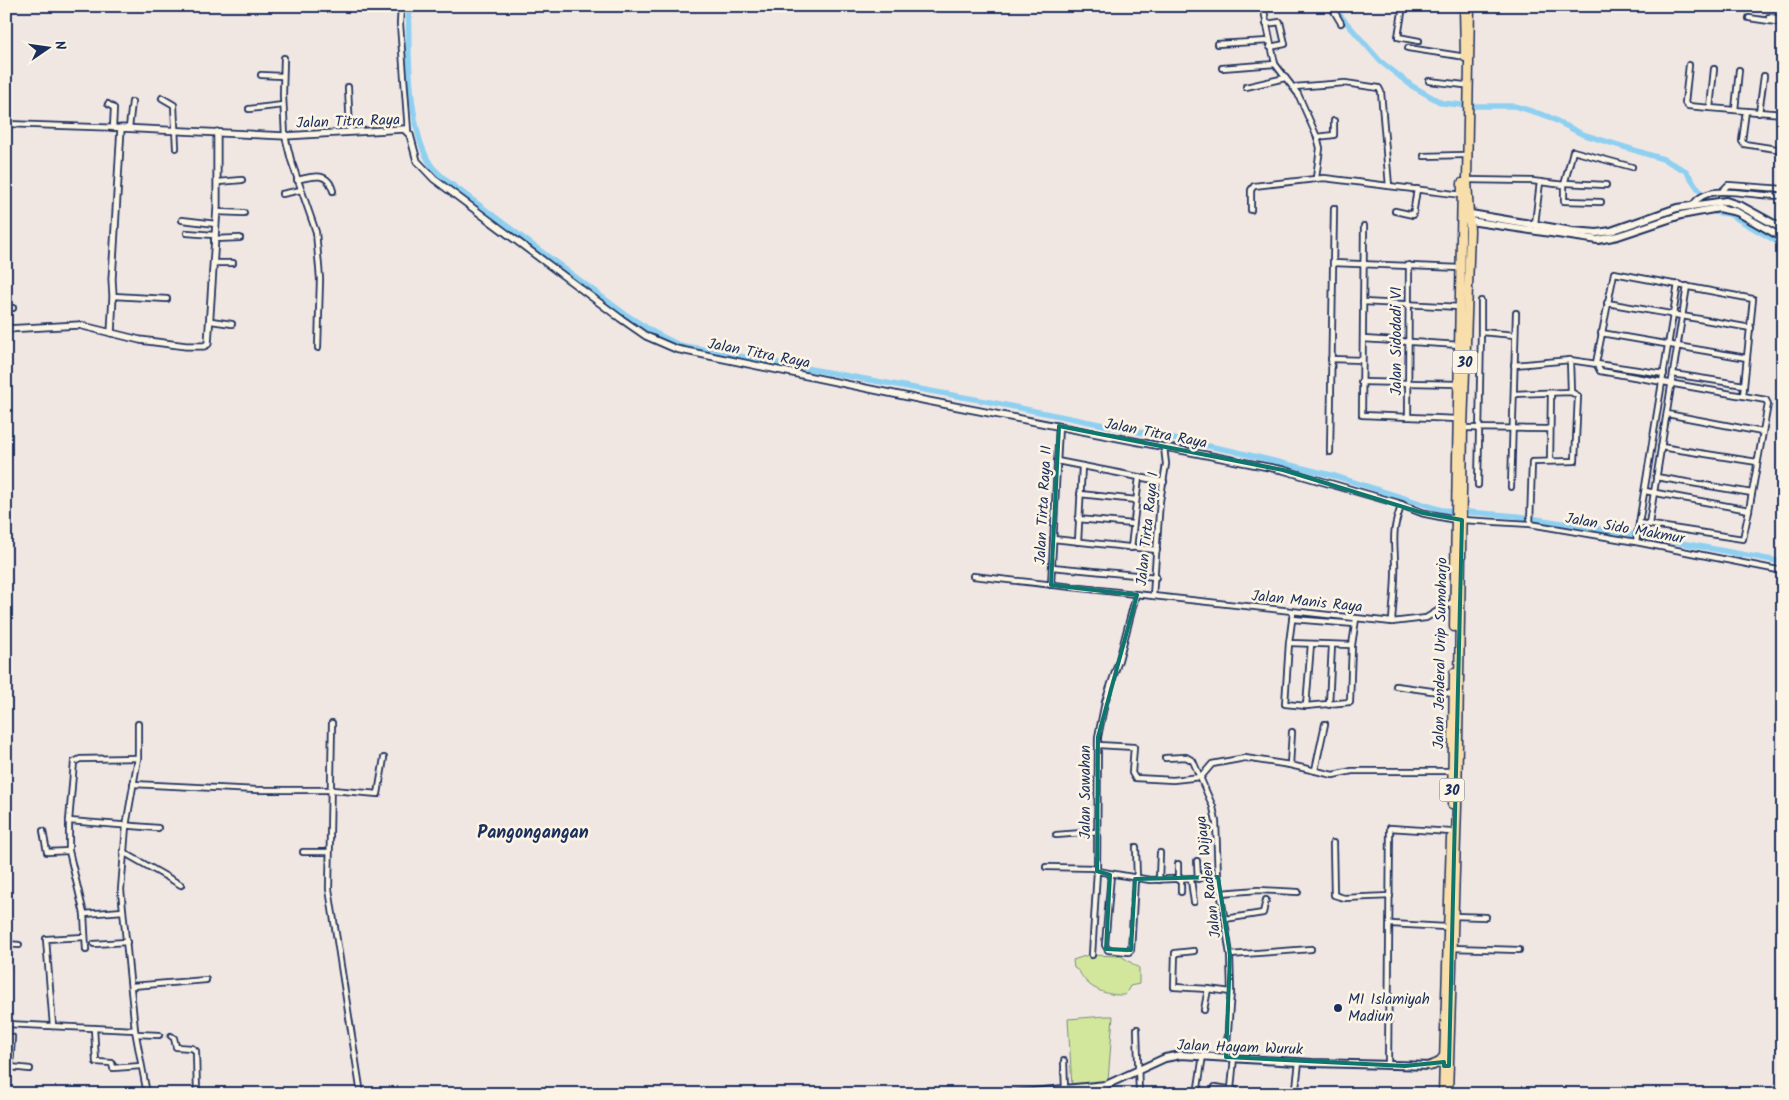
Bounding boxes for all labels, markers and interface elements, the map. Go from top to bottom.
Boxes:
north arrow [22,22,72,72]
text: N [48,39,71,52]
street label: Jalan Titra Raya [296,108,400,136]
street label: Jalan Sidodadi VI [1385,286,1409,395]
street label: Jalan Titra Raya [705,332,812,376]
road number: 30 [1452,351,1478,374]
street label: Jalan Titra Raya [1102,412,1209,456]
street label: Jalan Tirta Raya II [1029,444,1059,565]
street label: Jalan Tirta Raya I [1130,470,1166,587]
street label: Jalan Sido Makmur [1563,507,1687,551]
street label: Jalan Jenderal Urip Sumoharjo [1427,557,1455,749]
street label: Jalan Manis Raya [1250,584,1364,620]
street label: Jalan Sawahan [1074,745,1098,839]
road number: 30 [1440,778,1464,802]
street label: Jalan Raden Wijaya [1190,814,1228,939]
district label: Pangongangan [477,819,589,848]
place label: MI Islamiyah Madiun [1348,988,1430,1029]
marker: MI Islamiyah Madiun [1332,1002,1344,1014]
street label: Jalan Hayam Wuruk [1177,1034,1304,1062]

